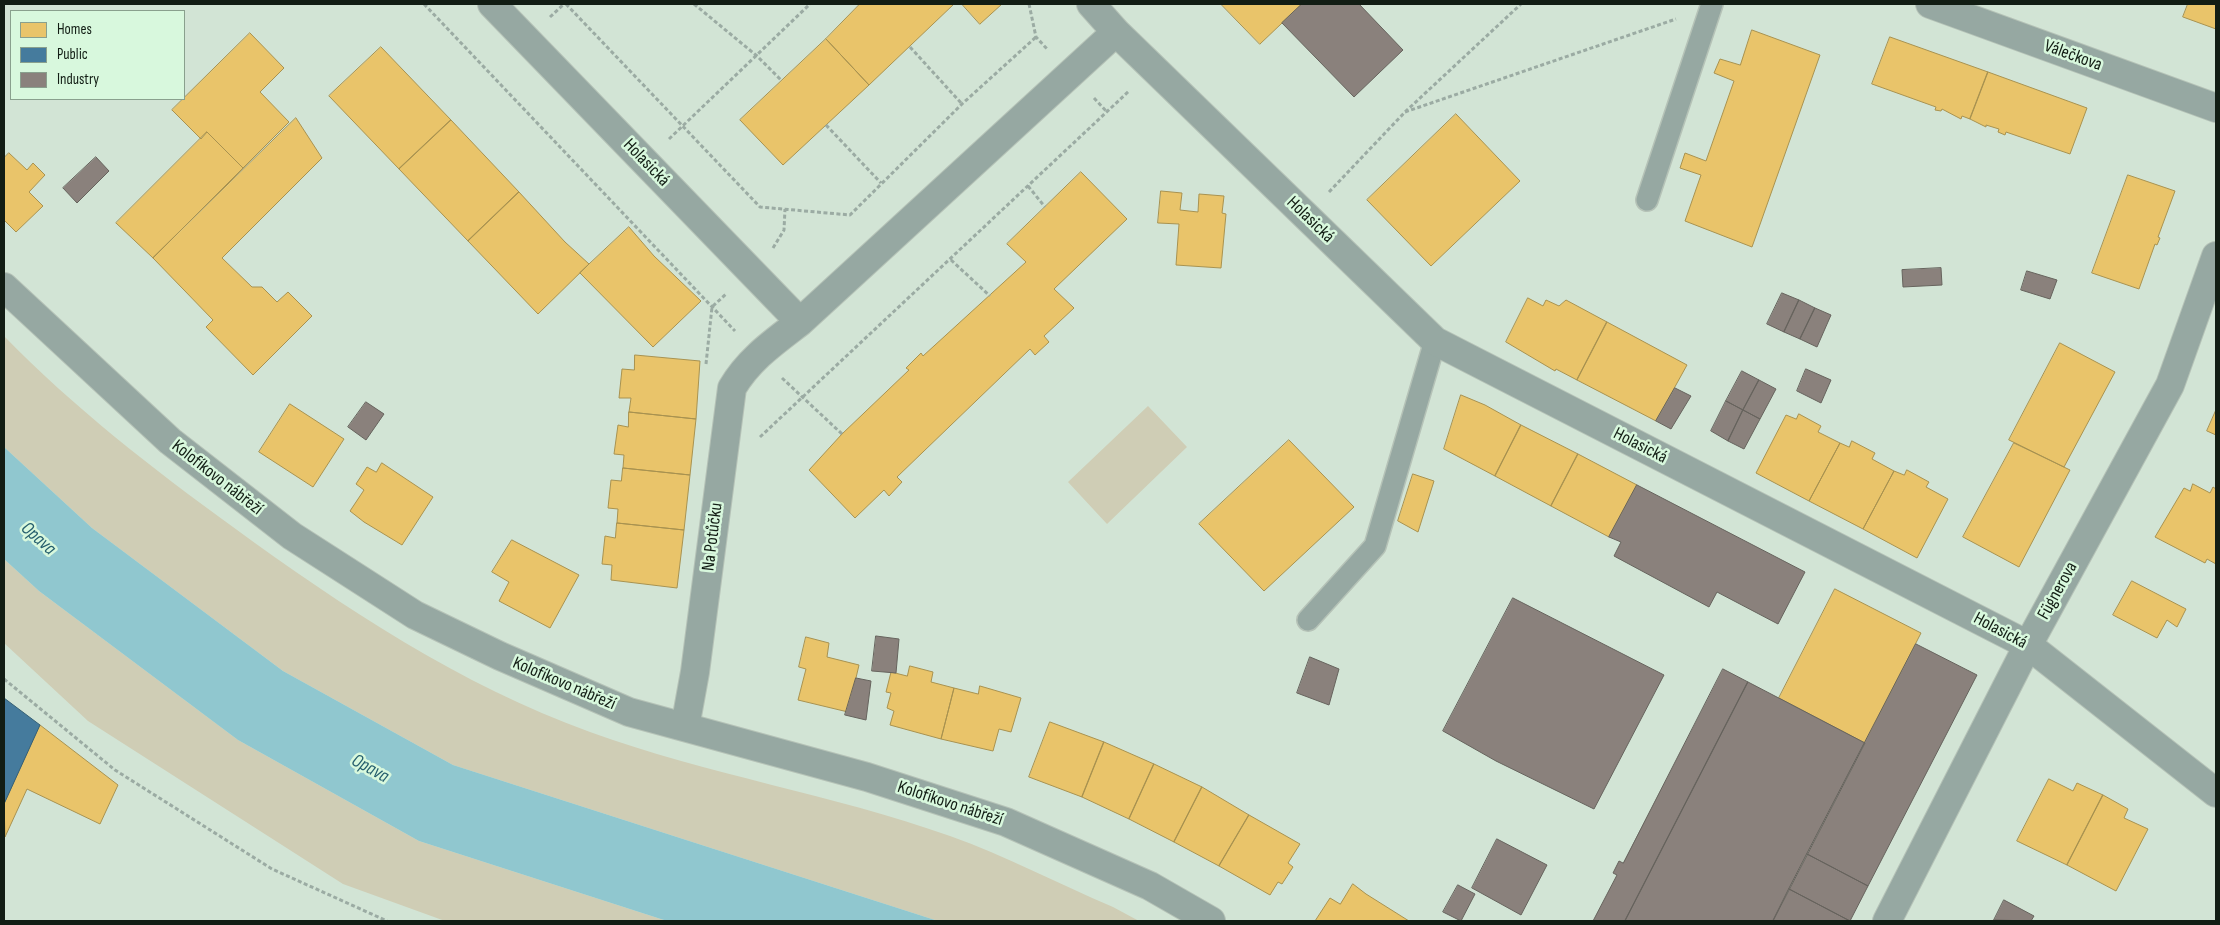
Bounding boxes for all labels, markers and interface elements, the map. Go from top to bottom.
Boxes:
legend [10,10,185,100]
text: Homes [57,20,92,39]
street label: Válečkova [2041,36,2105,76]
text: Public [57,45,88,64]
text: Industry [57,70,99,89]
street label: Holasická [618,135,674,191]
street label: Holasická [1282,192,1338,248]
street label: Holasická [1609,423,1671,469]
street label: Kolofíkovo nábřeží [167,436,267,520]
street label: Na Potůčku [698,502,728,572]
water label: Opava [16,517,60,561]
street label: Fügnerova [2033,559,2083,623]
street label: Holasická [1969,608,2031,654]
street label: Kolofíkovo nábřeží [509,653,619,715]
water label: Opava [347,750,393,788]
street label: Kolofíkovo nábřeží [894,777,1006,831]

